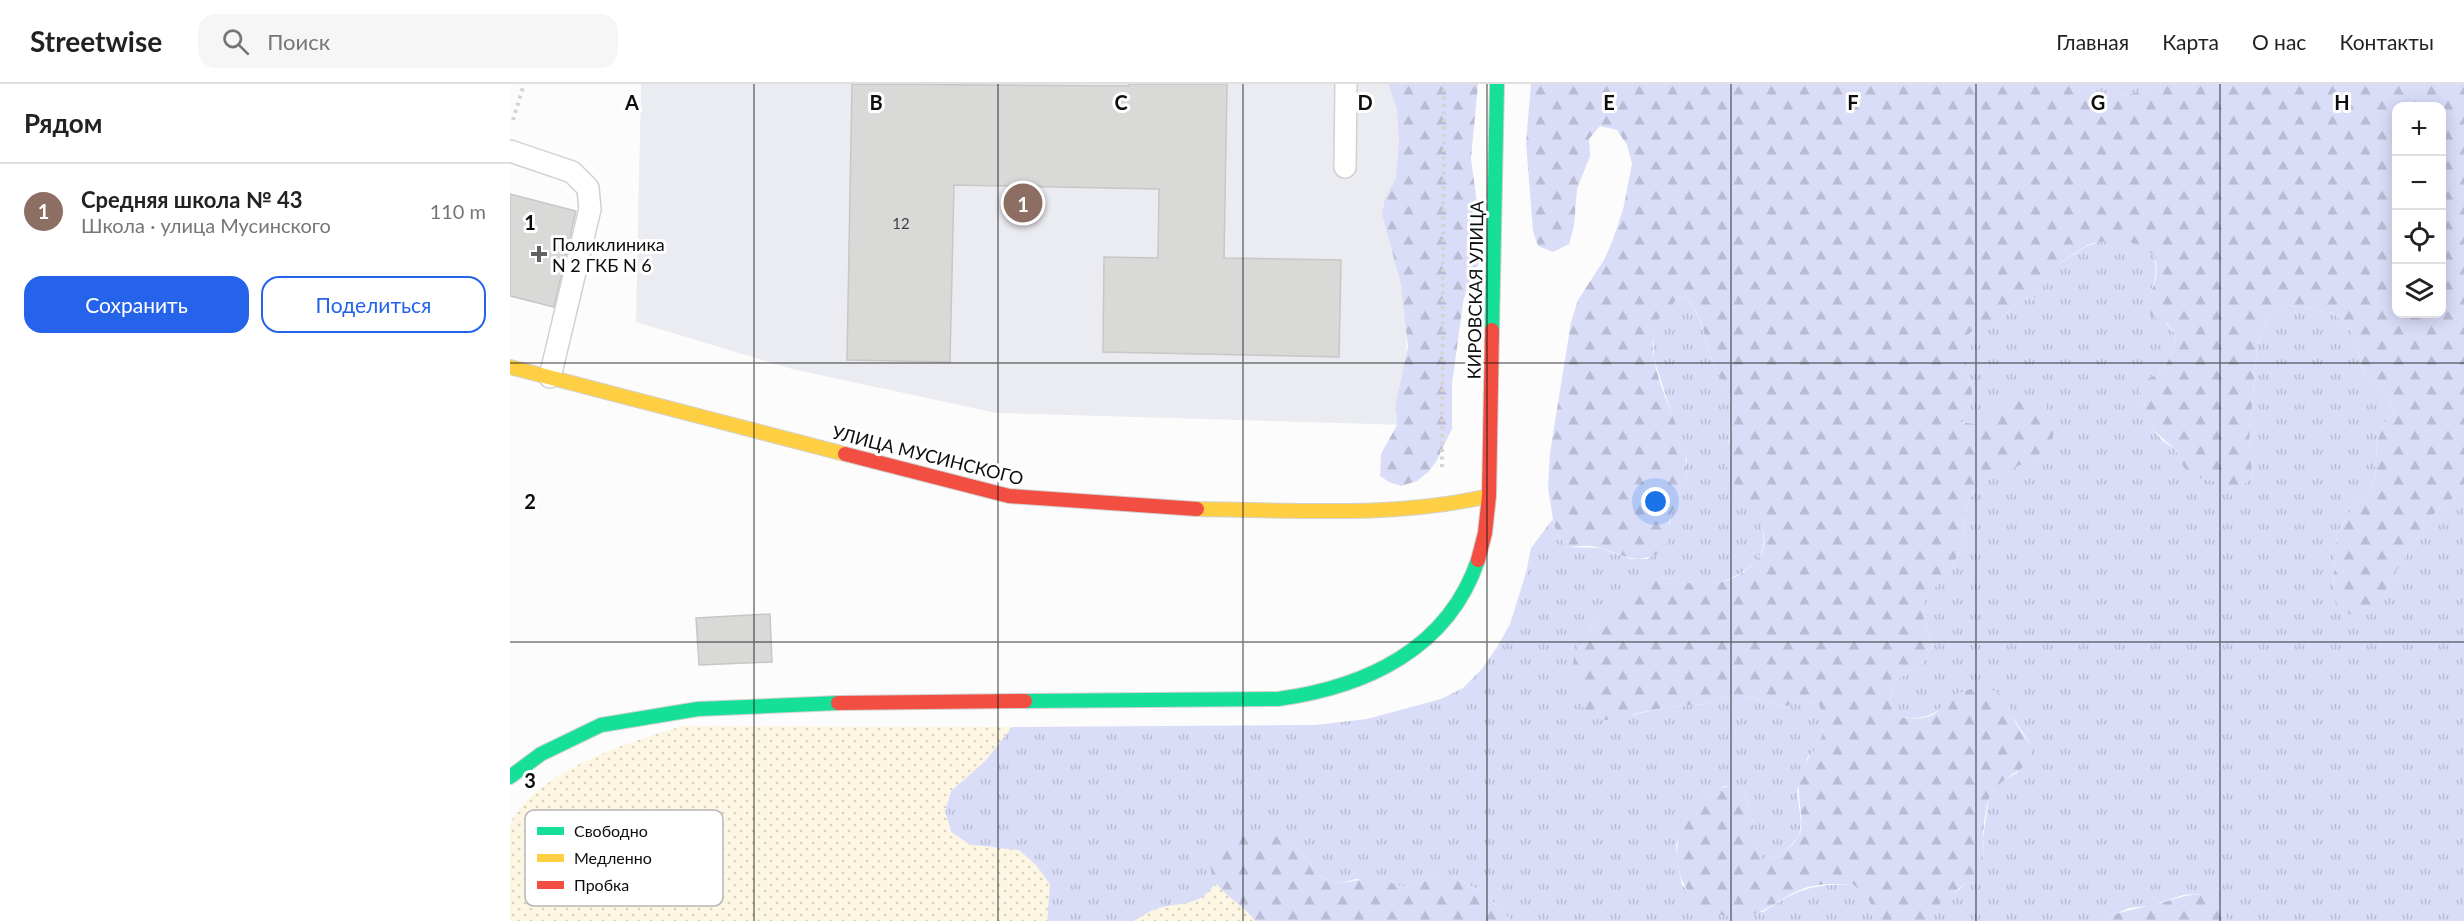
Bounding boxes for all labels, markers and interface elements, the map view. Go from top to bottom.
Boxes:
search box [198,14,618,68]
text: Streetwise [30,24,162,58]
icon: search [219,25,252,58]
text: Поиск [267,28,330,55]
text: Главная [2056,29,2129,54]
text: Карта [2162,29,2219,54]
text: О нас [2252,29,2306,54]
text: Контакты [2339,29,2434,54]
text: A [624,90,639,114]
text: B [869,90,883,114]
text: C [1114,90,1128,114]
text: D [1357,90,1373,114]
text: E [1603,90,1615,114]
text: F [1847,90,1859,114]
text: G [2091,90,2105,114]
text: H [2334,90,2350,114]
map controls [2392,102,2446,318]
button: + [2392,102,2446,156]
text: Рядом [24,107,102,139]
button: − [2392,156,2446,210]
pin: 1 [1004,180,1042,226]
text: Средняя школа № 43 [81,186,302,213]
text: 1 [38,199,49,223]
text: 110 m [430,199,486,223]
street label: КИРОВСКАЯ УЛИЦА [1462,200,1488,380]
text: 1 [524,210,536,234]
button: locate [2392,210,2446,264]
text: Школа · улица Мусинского [81,213,331,237]
house number: 12 [892,214,910,232]
place label: Поликлиника N 2 ГКБ N 6 [552,233,665,276]
marker: Поликлиника N 2 ГКБ N 6 [530,245,548,263]
button: layers [2392,264,2446,318]
button: Сохранить [24,276,249,333]
button: Поделиться [261,276,486,333]
street label: УЛИЦА МУСИНСКОГО [830,421,1026,489]
your location [1641,487,1670,516]
text: 2 [524,489,536,513]
text: 3 [524,768,536,792]
legend [525,810,723,906]
text: Свободно [574,821,648,840]
text: Медленно [574,848,652,867]
text: Пробка [574,875,629,894]

